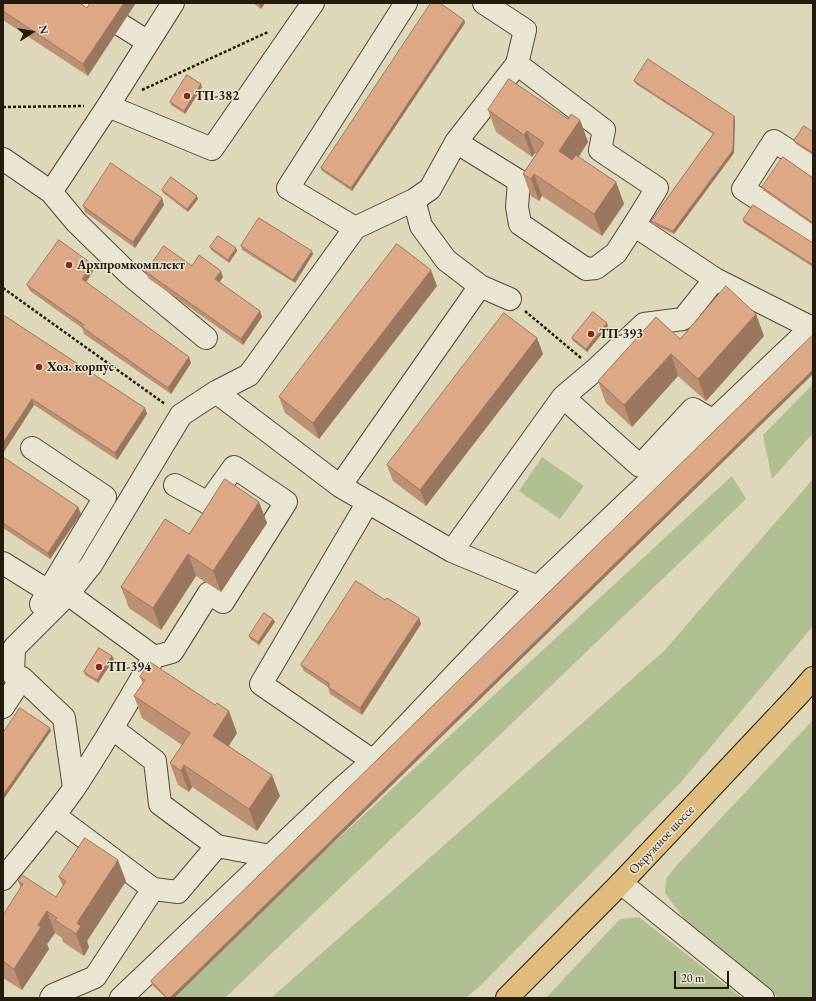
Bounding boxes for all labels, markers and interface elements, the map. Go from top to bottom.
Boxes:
north arrow [12,12,52,52]
text: N [36,24,52,35]
place label: ТП-382 [195,88,239,104]
marker: ТП-382 [182,91,192,101]
place label: Архпромкомплект [77,257,185,273]
marker: Архпромкомплект [64,260,74,270]
place label: ТП-393 [599,326,643,342]
marker: ТП-393 [586,329,596,339]
place label: Хоз. корпус [47,359,114,375]
marker: Хоз. корпус [34,362,44,372]
place label: ТП-394 [107,659,151,675]
marker: ТП-394 [94,662,104,672]
street label: Окружное шоссе [626,802,698,878]
scale bar [676,963,731,989]
text: 20 m [681,970,704,986]

